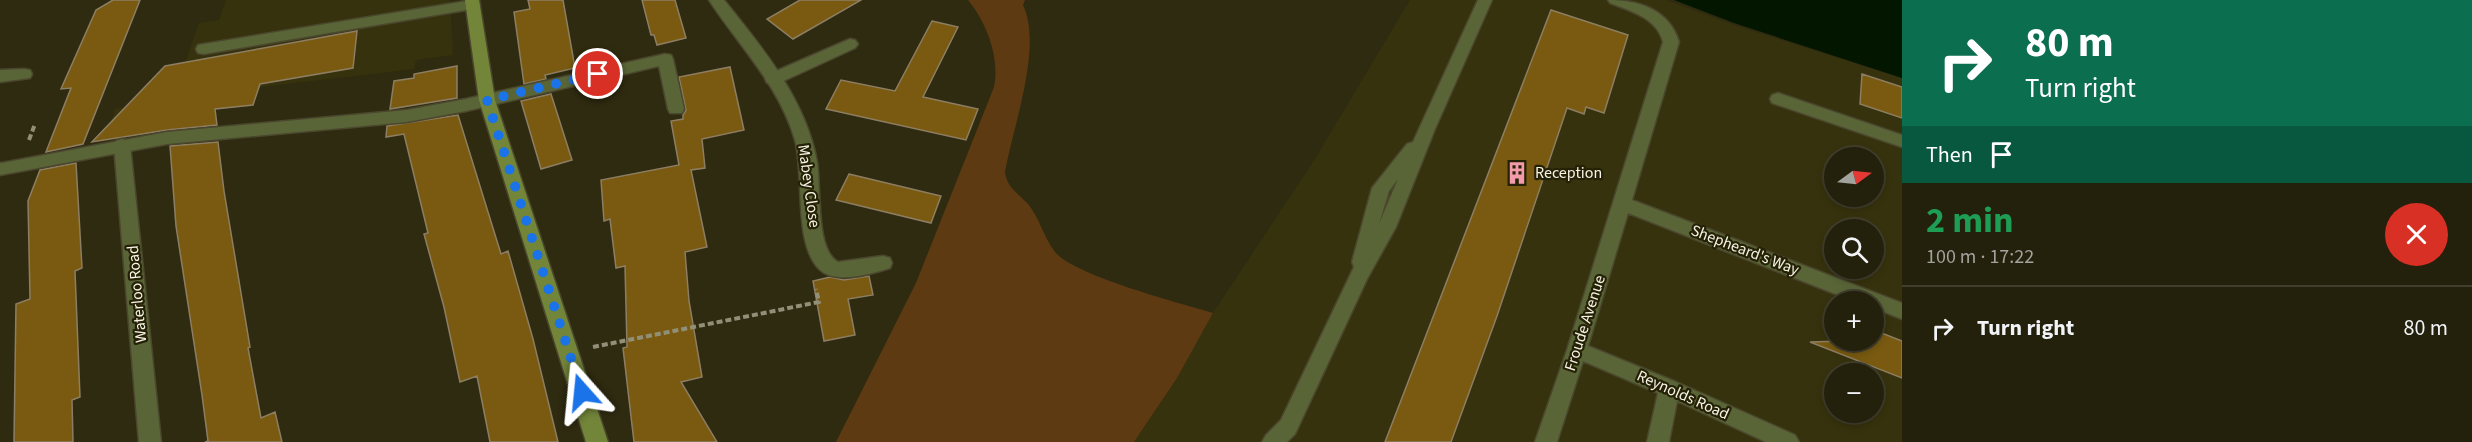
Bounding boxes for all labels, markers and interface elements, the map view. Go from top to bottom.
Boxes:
text: 80 m [2025,13,2114,73]
icon: right [1926,24,2004,102]
pin [572,48,623,99]
icon: arrive [581,57,614,90]
text: Turn right [2025,69,2136,108]
icon: arrive [1985,138,2018,171]
text: Then [1926,139,1973,171]
street label: Mabey Close [792,143,826,229]
north arrow [1824,147,1884,207]
map controls [1824,147,1884,423]
building icon: Reception [1504,160,1530,186]
place label: Reception [1535,162,1602,184]
text: 2 min [1926,195,2014,246]
button: close [2385,203,2448,266]
street label: Shepheard's Way [1688,219,1803,281]
button: search [1824,219,1884,279]
text: 100 m · 17:22 [1926,243,2034,271]
street label: Waterloo Road [122,244,152,344]
street label: Froude Avenue [1559,272,1611,374]
button: + [1824,291,1884,351]
icon: right [1926,312,1959,345]
text: Turn right [1977,312,2074,344]
text: 80 m [2403,312,2448,344]
position arrow [550,360,614,424]
button: − [1824,363,1884,423]
street label: Reynolds Road [1633,365,1733,425]

